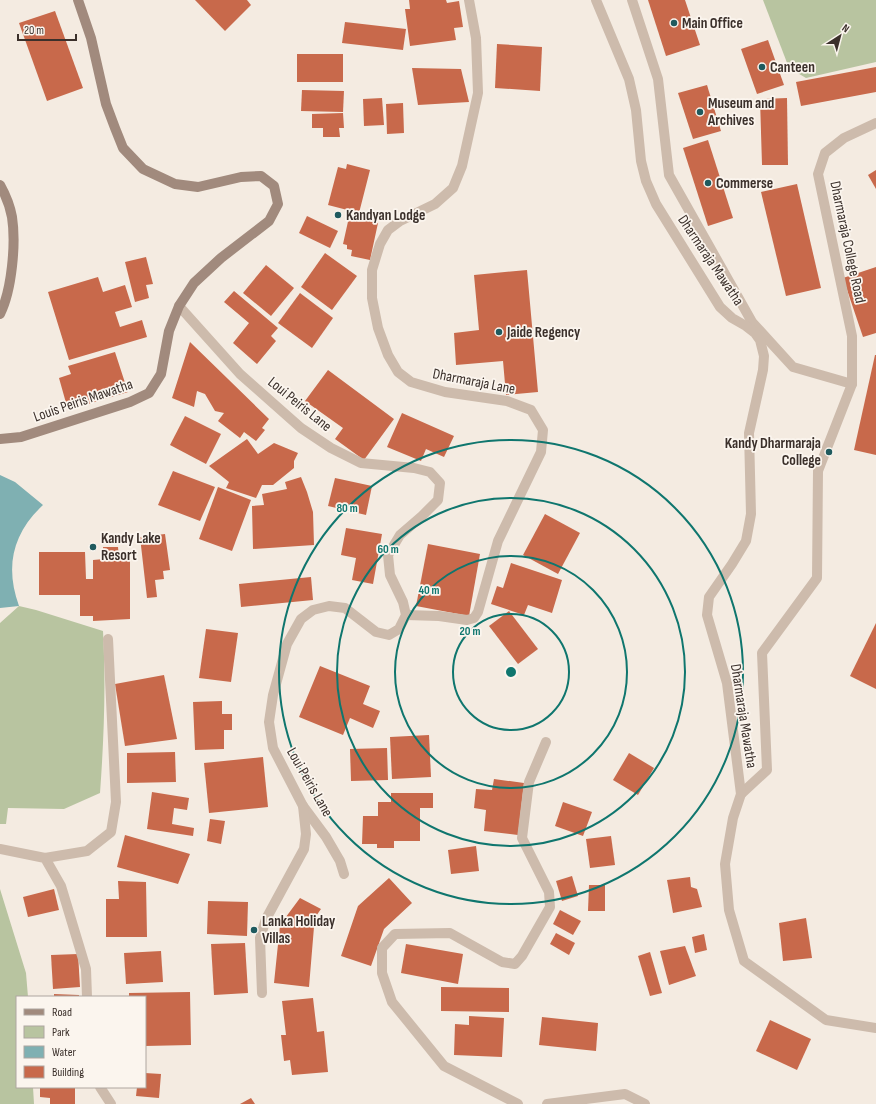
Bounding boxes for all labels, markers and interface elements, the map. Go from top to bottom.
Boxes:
place label: Main Office [682,14,743,33]
scale bar [18,16,76,42]
north arrow [820,16,860,56]
marker: Main Office [669,18,679,28]
text: N [839,21,852,35]
text: 20 m [24,23,44,38]
place label: Canteen [770,58,815,77]
marker: Canteen [757,62,767,72]
place label: Museum and Archives [707,94,774,130]
marker: Museum and Archives [695,107,705,117]
place label: Commerse [716,174,773,193]
marker: Commerse [703,178,713,188]
street label: Dharmaraja College Road [825,179,870,305]
place label: Kandyan Lodge [346,206,425,225]
marker: Kandyan Lodge [333,210,343,220]
street label: Dharmaraja Mawatha [673,211,748,309]
place label: Jaide Regency [506,323,581,342]
marker: Jaide Regency [494,327,504,337]
street label: Dharmaraja Lane [431,364,517,399]
street label: Loui Peiris Lane [264,373,336,436]
street label: Louis Peiris Mawatha [31,375,136,426]
place label: Kandy Dharmaraja College [725,434,821,470]
marker: Kandy Dharmaraja College [824,447,834,457]
text: 80 m [336,501,358,516]
place label: Kandy Lake Resort [101,529,161,565]
marker: Kandy Lake Resort [88,542,98,552]
text: 60 m [377,542,399,557]
text: 40 m [418,583,440,598]
text: 20 m [460,624,480,639]
street label: Dharmaraja Mawatha [726,663,761,770]
centre of rings [504,665,518,679]
street label: Loui Peiris Lane [282,744,337,820]
place label: Lanka Holiday Villas [262,912,336,948]
marker: Lanka Holiday Villas [249,925,259,935]
legend [16,996,146,1088]
text: Road [52,1005,72,1020]
text: Park [52,1025,70,1040]
text: Water [52,1045,76,1060]
text: Building [52,1065,84,1080]

